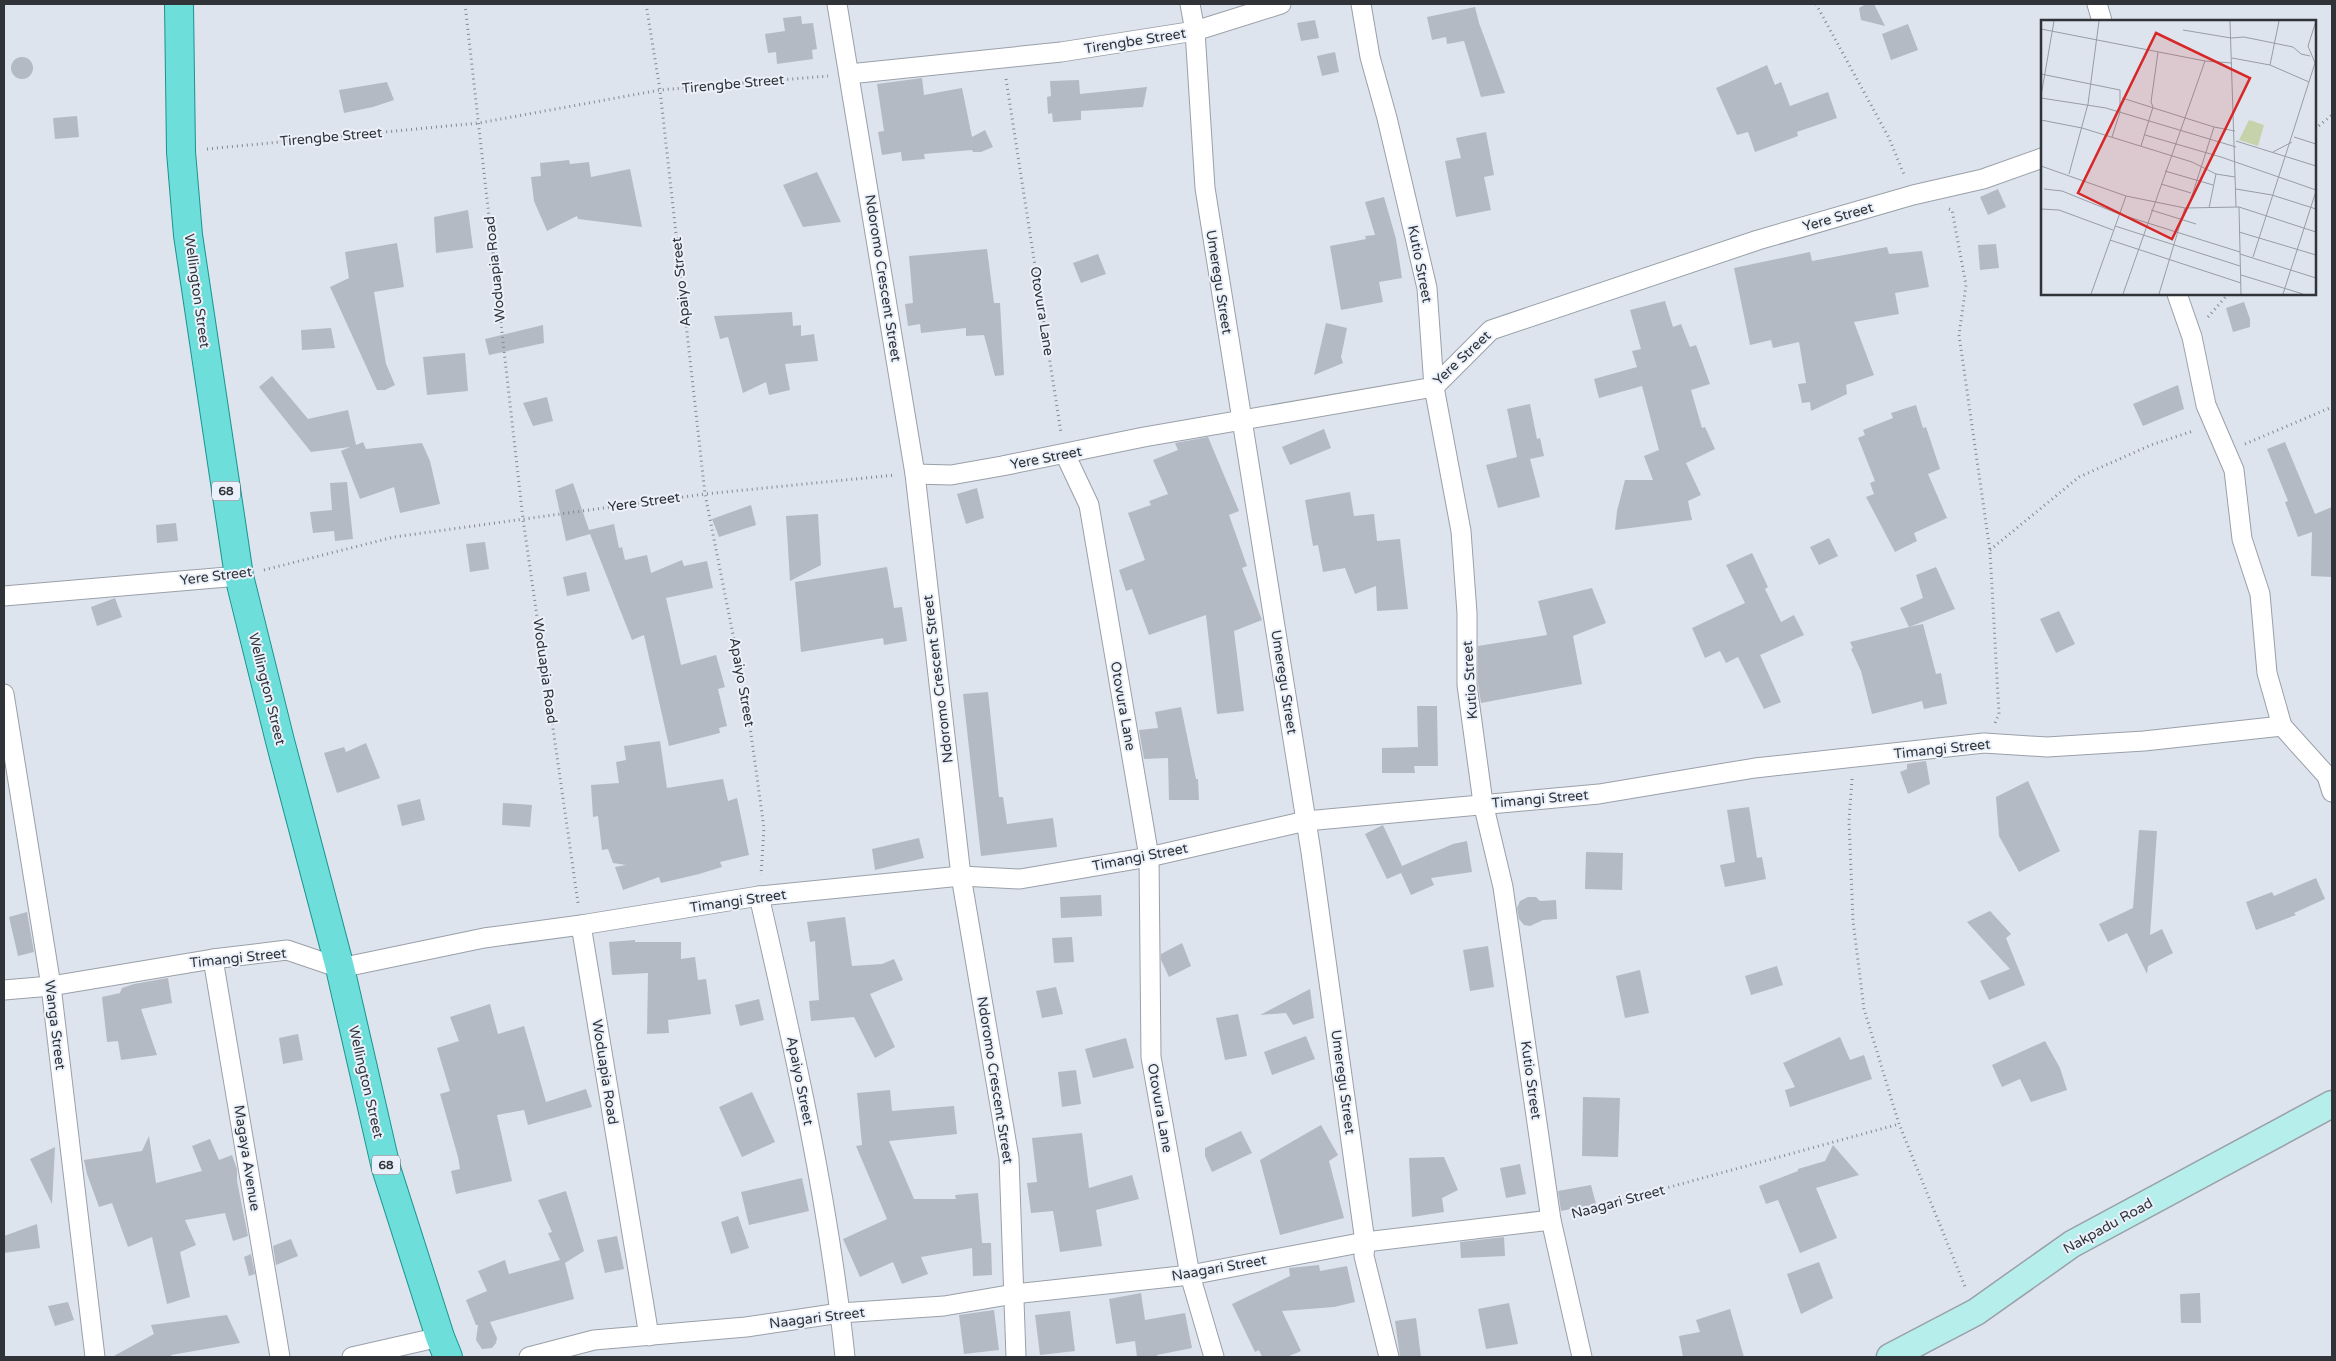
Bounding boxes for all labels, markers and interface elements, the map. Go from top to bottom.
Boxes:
inset map [2041,20,2316,295]
street label: Tirengbe Street [1083,24,1188,57]
street label: Tirengbe Street [681,71,786,97]
street label: Tirengbe Street [279,124,384,150]
street label: Ndoromo Crescent Street [861,193,905,364]
street label: Yere Street [1801,199,1876,235]
street label: Woduapia Road [481,215,509,323]
street label: Kutio Street [1404,224,1436,305]
street label: Umeregu Street [1202,229,1236,336]
street label: Wellington Street [181,233,214,350]
street label: Apaiyo Street [668,236,694,328]
street label: Otovura Lane [1027,265,1057,357]
street label: Yere Street [1430,327,1495,389]
street label: Yere Street [1009,443,1084,473]
road number: 68 [212,482,240,501]
street label: Yere Street [607,488,682,515]
street label: Yere Street [179,563,254,589]
street label: Ndoromo Crescent Street [919,593,957,764]
street label: Woduapia Road [529,617,561,725]
street label: Umeregu Street [1267,629,1301,736]
street label: Wellington Street [245,631,289,748]
street label: Apaiyo Street [726,636,758,728]
street label: Kutio Street [1459,639,1481,720]
street label: Otovura Lane [1107,660,1139,752]
street label: Timangi Street [1893,735,1992,763]
street label: Timangi Street [1491,786,1590,812]
street label: Timangi Street [1091,839,1190,875]
street label: Timangi Street [689,886,788,916]
street label: Timangi Street [189,944,288,972]
street label: Wanga Street [41,979,69,1072]
street label: Ndoromo Crescent Street [973,995,1017,1166]
street label: Woduapia Road [588,1018,622,1126]
street label: Wellington Street [345,1024,387,1141]
street label: Umeregu Street [1327,1029,1359,1136]
street label: Apaiyo Street [783,1035,817,1127]
street label: Kutio Street [1517,1040,1545,1121]
street label: Otovura Lane [1144,1062,1176,1154]
street label: Magaya Avenue [230,1104,264,1212]
road number: 68 [372,1156,400,1174]
street label: Naagari Street [1569,1181,1667,1223]
street label: Nakpadu Road [2060,1194,2156,1258]
street label: Naagari Street [1170,1251,1268,1285]
street label: Naagari Street [768,1304,866,1332]

